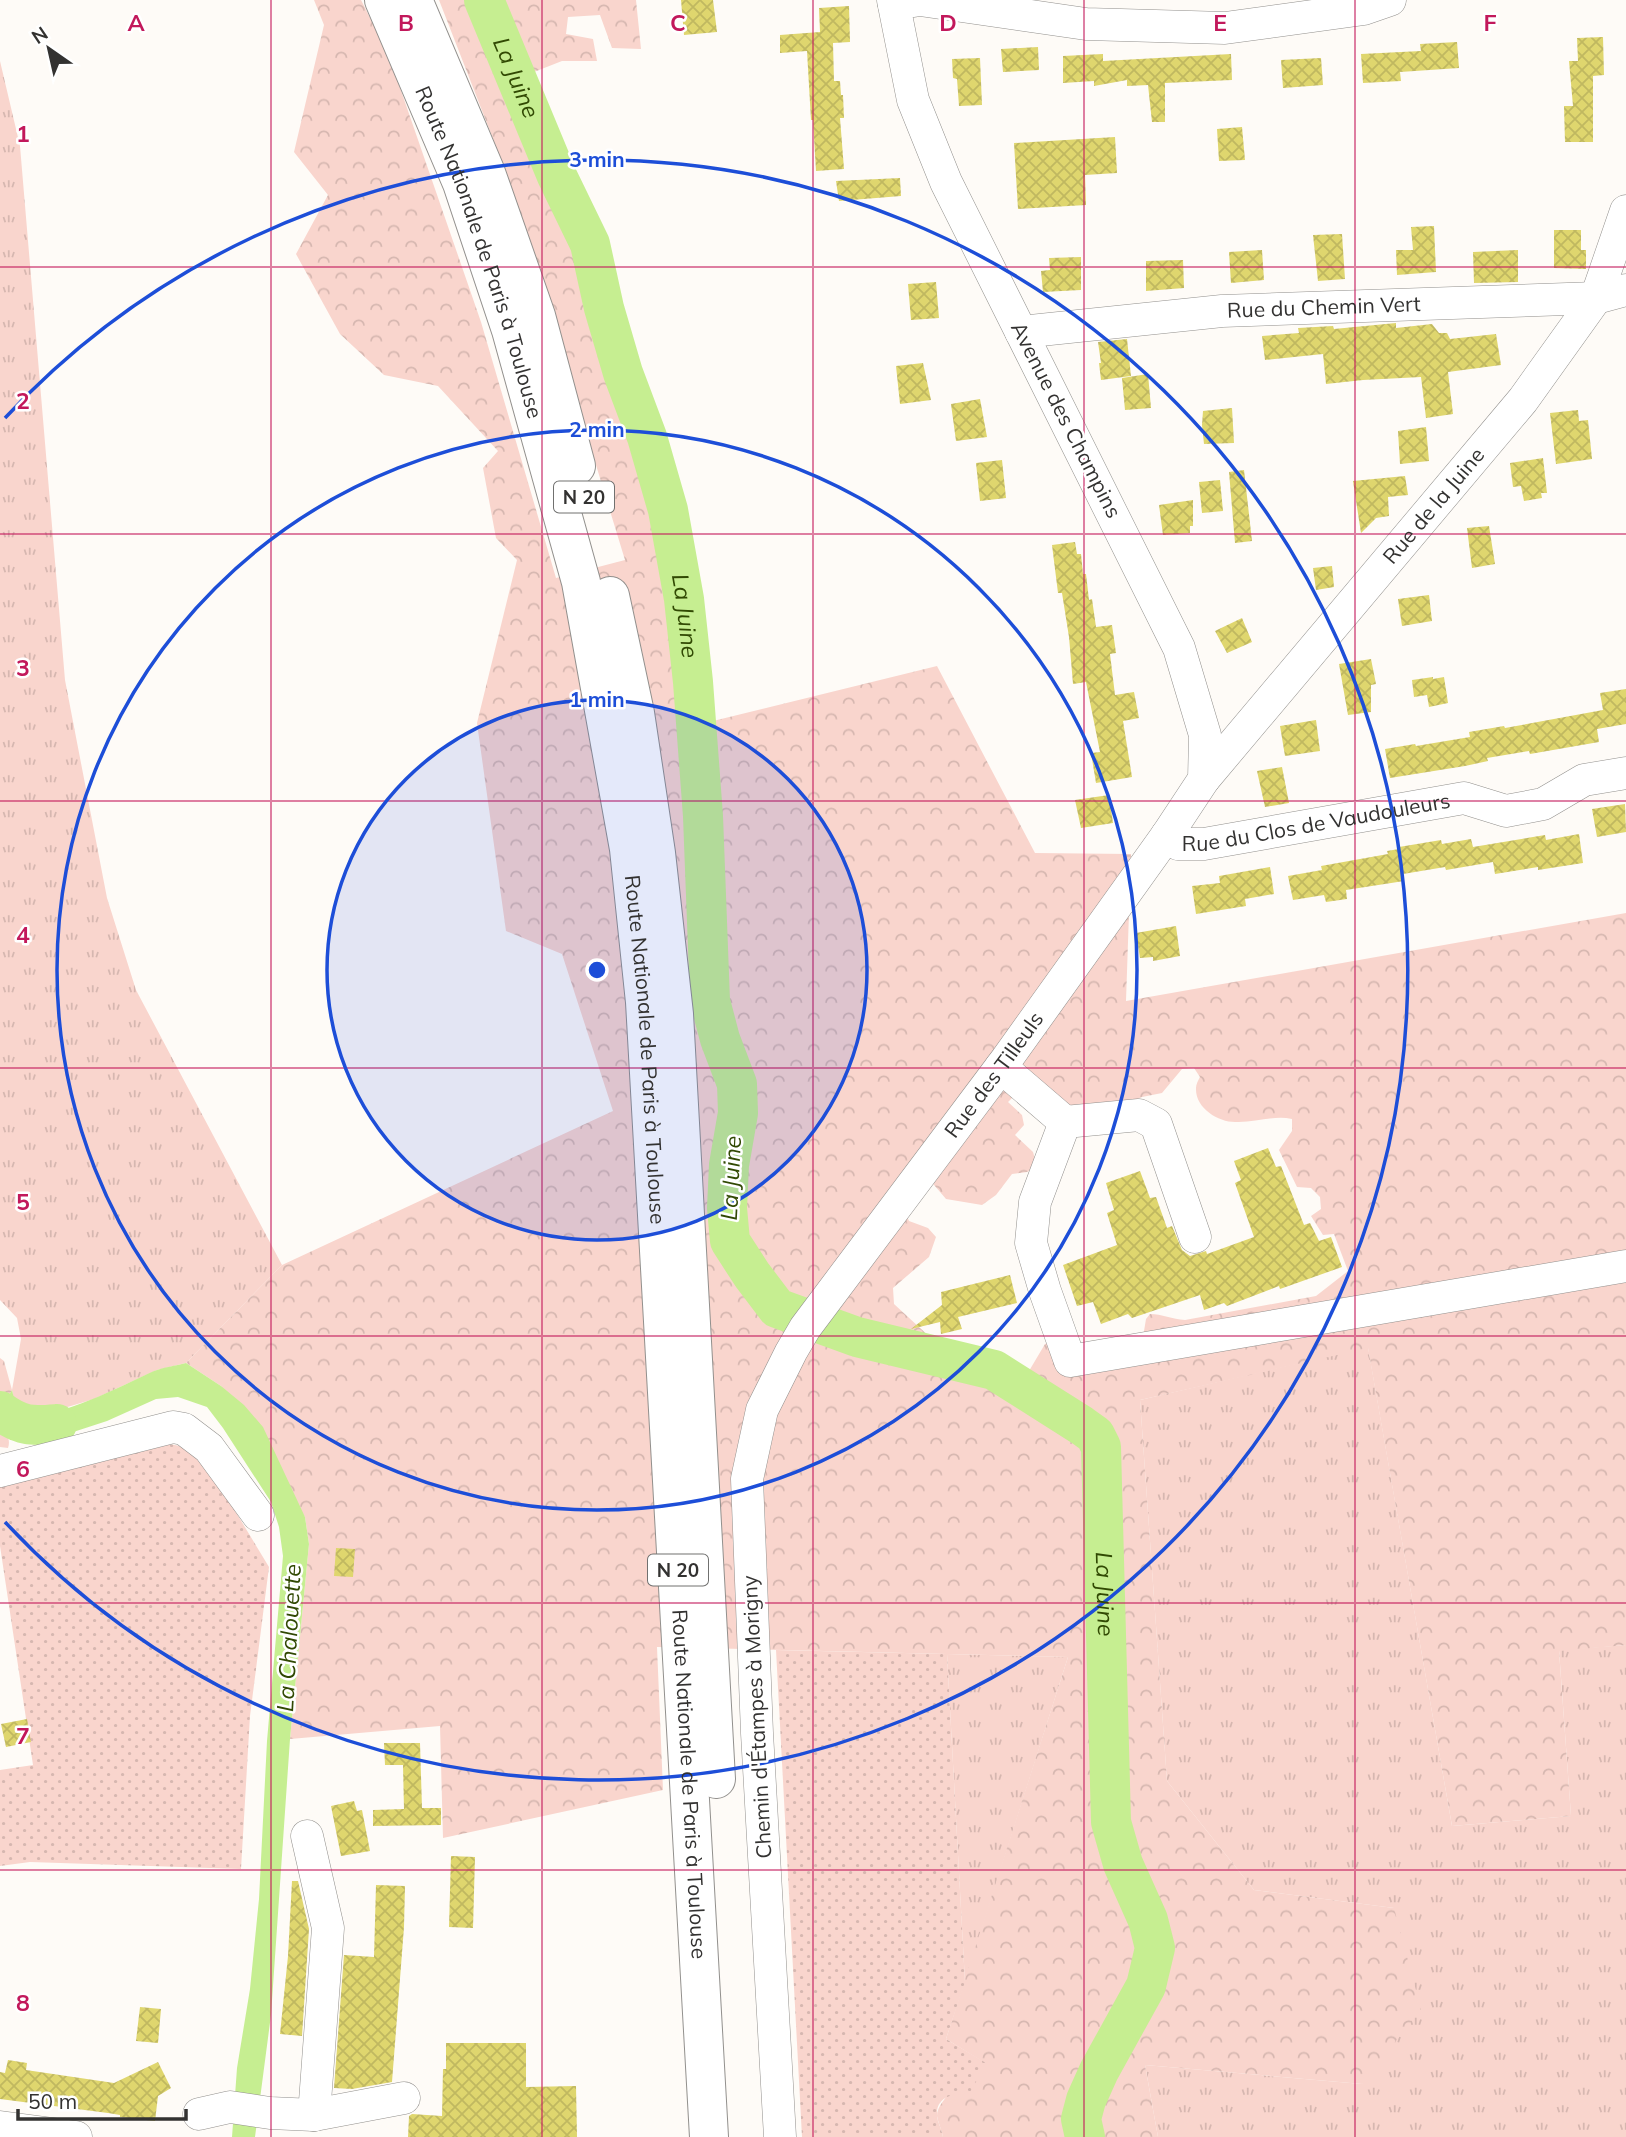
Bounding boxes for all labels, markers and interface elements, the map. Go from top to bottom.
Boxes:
text: A [127,8,145,37]
text: B [398,8,414,37]
text: C [670,8,686,37]
text: D [939,8,957,37]
text: E [1213,8,1227,37]
text: F [1483,8,1497,37]
north arrow [14,14,84,84]
text: N [27,21,52,49]
water label: La Juine [487,33,546,122]
street label: Route Nationale de Paris à Toulouse [410,82,549,421]
text: 1 [16,119,30,148]
text: 3 min [569,146,625,172]
street label: Rue du Chemin Vert [1227,290,1421,323]
street label: Avenue des Champins [1006,317,1128,522]
text: 2 [16,386,30,415]
text: 2 min [569,416,625,442]
street label: Rue de la Juine [1377,442,1489,569]
road number: N 20 [554,482,614,512]
water label: La Juine [666,571,705,659]
text: 3 [16,653,30,682]
text: 1 min [569,686,625,712]
street label: Rue du Clos de Vaudouleurs [1182,787,1452,856]
street label: Route Nationale de Paris à Toulouse [620,874,672,1225]
text: 4 [16,920,30,949]
centre of rings [585,958,609,982]
street label: Rue des Tilleuls [938,1006,1048,1143]
water label: La Juine [714,1135,747,1221]
text: 5 [16,1187,30,1216]
text: 6 [16,1454,30,1483]
water label: La Juine [1090,1551,1121,1637]
road number: N 20 [648,1554,708,1586]
water label: La Chalouette [270,1563,307,1713]
street label: Chemin d'Étampes à Morigny [736,1575,776,1859]
street label: Route Nationale de Paris à Toulouse [667,1609,713,1960]
text: 7 [16,1721,30,1750]
text: 8 [16,1988,30,2017]
scale bar [18,2078,186,2122]
text: 50 m [28,2088,77,2114]

